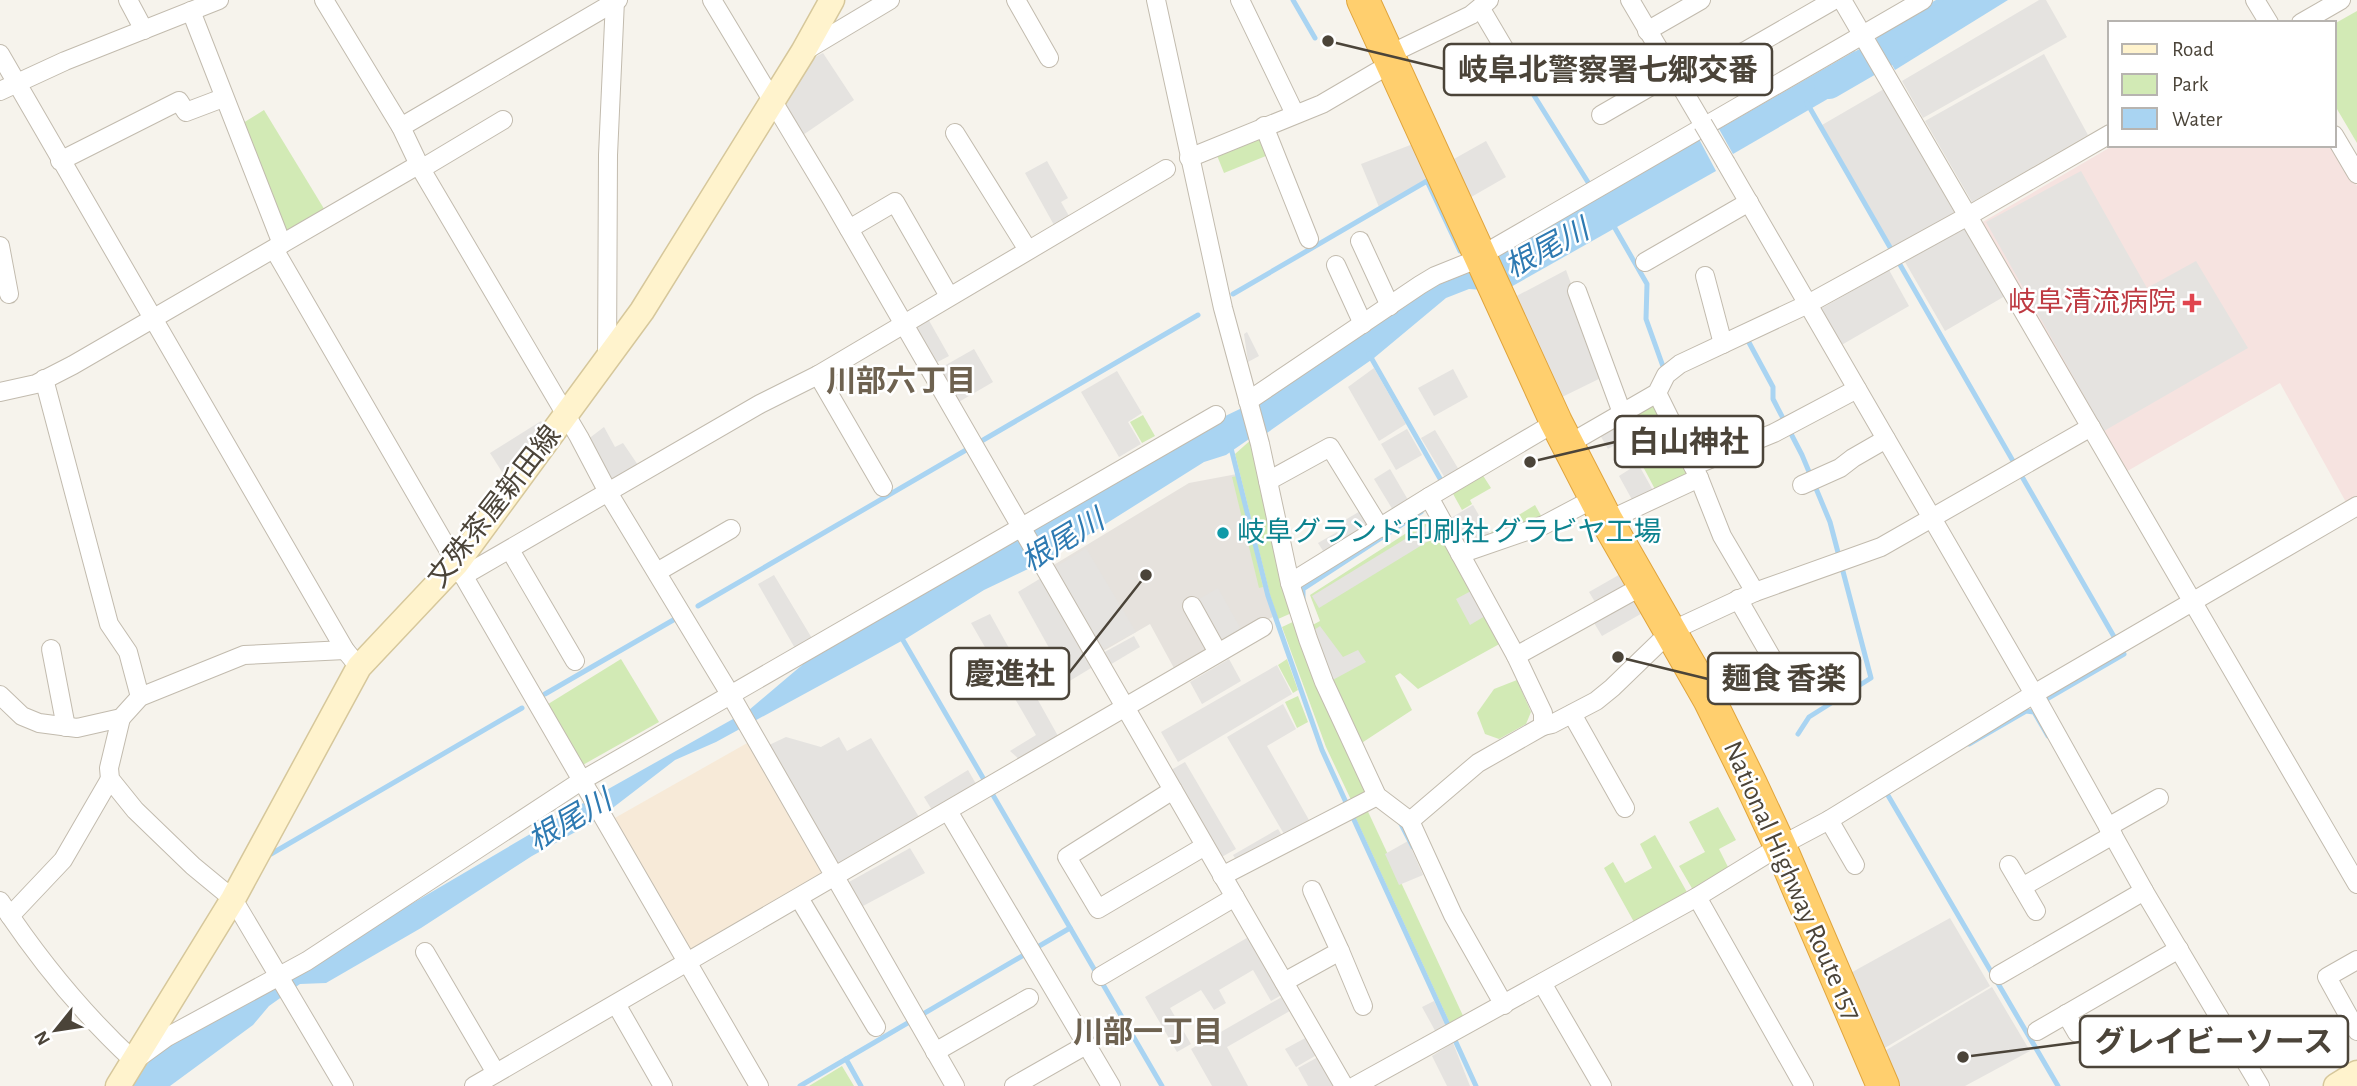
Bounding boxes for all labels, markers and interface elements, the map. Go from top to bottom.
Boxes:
legend [2108,21,2336,147]
text: Road [2172,39,2214,60]
callout: 岐阜北警察署七郷交番 [1444,44,1772,95]
text: 岐阜北警察署七郷交番 [1458,54,1758,86]
text: Park [2172,74,2209,95]
text: Water [2172,109,2222,130]
water label: 根尾川 [1499,211,1596,283]
place label: 岐阜清流病院 [2008,287,2176,317]
marker: 岐阜清流病院 [2182,293,2202,313]
district label: 川部六丁目 [826,365,976,397]
callout: 白山神社 [1615,416,1763,467]
street label: 文殊茶屋新田線 [422,420,566,593]
text: 白山神社 [1629,426,1749,458]
water label: 根尾川 [1016,502,1112,577]
place label: 岐阜グランド印刷社 グラビヤ工場 [1237,517,1662,547]
marker: 岐阜グランド印刷社 グラビヤ工場 [1215,525,1231,541]
callout: 慶進社 [951,648,1069,699]
callout: 麺食 香楽 [1708,653,1860,704]
text: 慶進社 [965,658,1055,690]
text: 麺食 香楽 [1722,663,1846,695]
street label: National Highway Route 157 [1718,737,1866,1025]
water label: 根尾川 [523,782,619,856]
north arrow [21,995,91,1065]
district label: 川部一丁目 [1073,1016,1223,1048]
callout: グレイビーソース [2080,1016,2348,1067]
text: グレイビーソース [2095,1026,2333,1058]
text: N [31,1027,54,1048]

